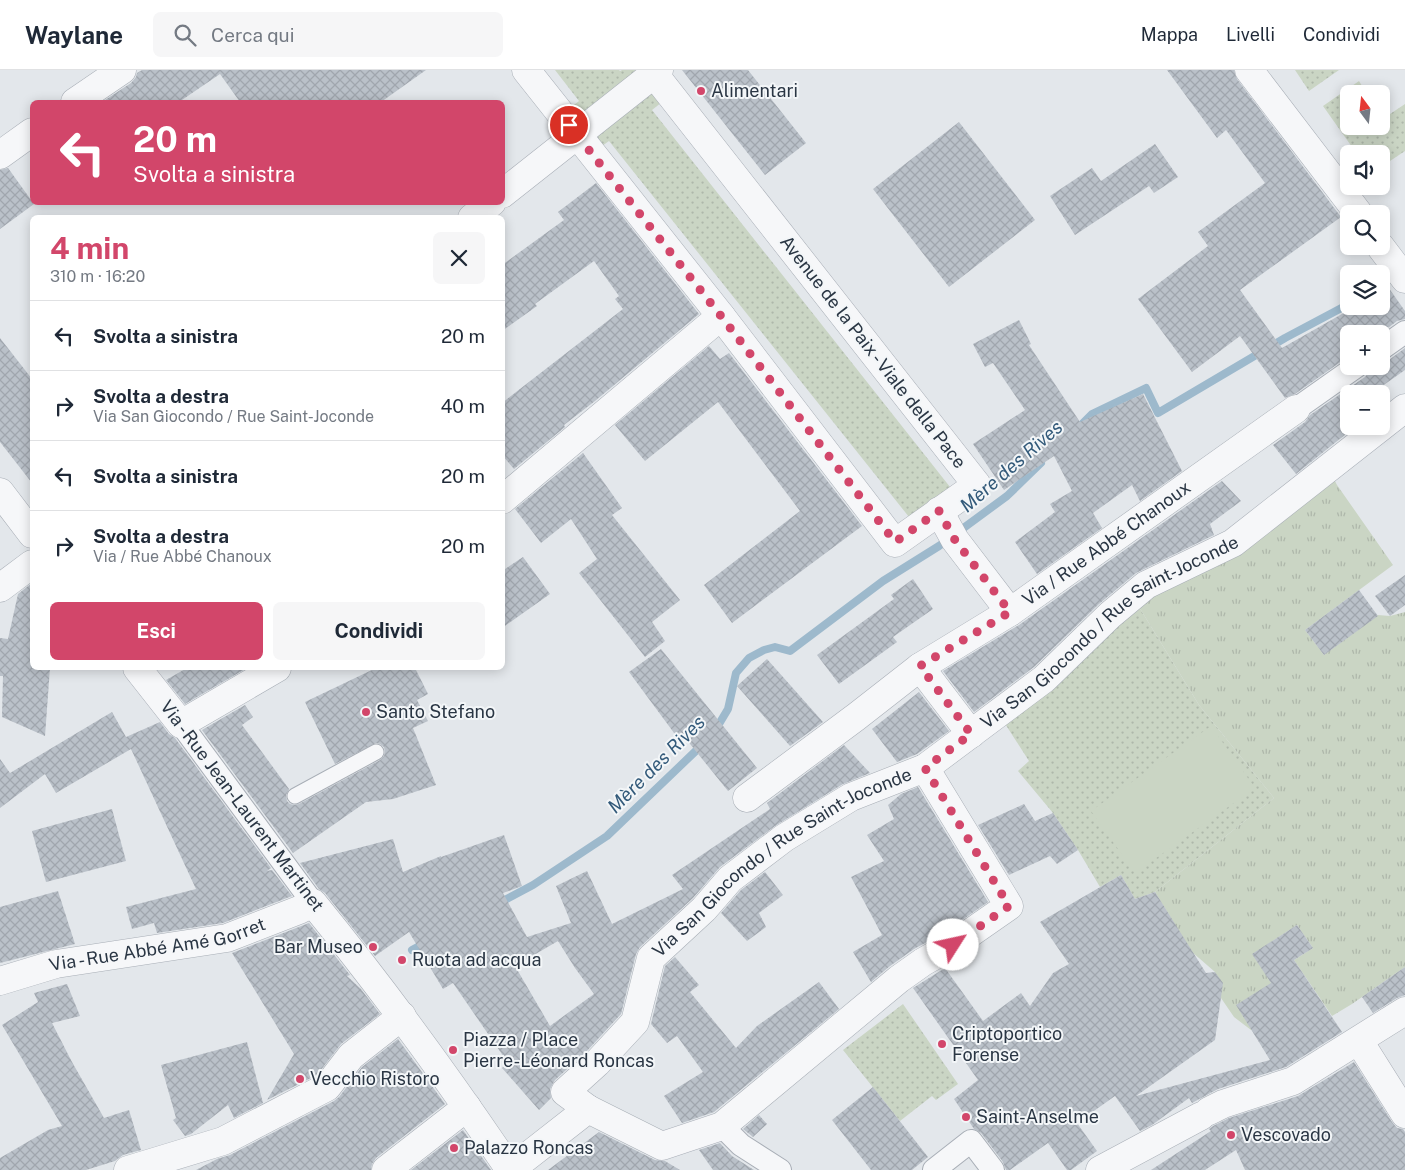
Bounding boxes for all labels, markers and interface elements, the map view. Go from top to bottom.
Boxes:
search box [153,12,503,57]
text: Waylane [25,21,123,49]
icon: search [171,21,199,49]
text: Cerca qui [211,24,294,46]
text: Mappa [1141,24,1198,45]
text: Livelli [1226,24,1275,45]
text: Condividi [1303,24,1380,45]
place label: Alimentari [711,80,798,101]
marker: Alimentari [695,85,707,97]
north arrow [1340,85,1390,135]
map controls [1340,85,1390,435]
pin [548,104,590,146]
icon: arrive [555,111,583,139]
text: 20 m [133,119,217,160]
icon: left [50,120,115,185]
button: sound [1340,145,1390,195]
text: Svolta a sinistra [133,161,295,187]
button: search [1340,205,1390,255]
text: 4 min [50,230,129,266]
street label: Avenue de la Paix - Viale della Pace [776,231,971,472]
button: close [433,232,485,284]
button: layers [1340,265,1390,315]
text: 310 m · 16:20 [50,267,145,286]
icon: left [50,322,78,350]
text: Svolta a sinistra [93,325,238,347]
text: 20 m [441,325,485,347]
button: + [1340,325,1390,375]
text: Svolta a destra [93,385,229,407]
button: − [1340,385,1390,435]
icon: right [50,392,78,420]
text: 40 m [440,395,485,417]
text: Via San Giocondo / Rue Saint-Joconde [93,407,374,426]
water label: Mère des Rives [955,416,1067,516]
icon: left [50,462,78,490]
text: Svolta a sinistra [93,465,238,487]
text: 20 m [441,465,485,487]
street label: Via / Rue Abbé Chanoux [1018,476,1194,610]
text: Svolta a destra [93,525,229,547]
street label: Via San Giocondo / Rue Saint-Joconde [976,531,1242,733]
icon: right [50,532,78,560]
text: 20 m [441,535,485,557]
text: Via / Rue Abbé Chanoux [93,547,272,566]
button: Esci [50,602,263,660]
button: Condividi [273,602,485,660]
street label: Via - Rue Jean-Laurent Martinet [156,696,329,915]
place label: Santo Stefano [376,701,495,722]
marker: Santo Stefano [360,706,372,718]
water label: Mère des Rives [603,711,709,817]
street label: Via San Giocondo / Rue Saint-Joconde [648,763,915,961]
street label: Via - Rue Abbé Amé Gorret [47,913,268,975]
position arrow [926,918,978,970]
place label: Bar Museo [274,936,363,957]
marker: Bar Museo [367,941,379,953]
place label: Ruota ad acqua [412,949,541,970]
marker: Ruota ad acqua [396,954,408,966]
place label: Criptoportico Forense [952,1023,1062,1065]
place label: Piazza / Place Pierre-Léonard Roncas [463,1029,654,1071]
marker: Criptoportico Forense [936,1038,948,1050]
marker: Piazza / Place Pierre-Léonard Roncas [447,1044,459,1056]
place label: Vecchio Ristoro [310,1068,440,1089]
marker: Vecchio Ristoro [294,1073,306,1085]
place label: Saint-Anselme [976,1106,1099,1127]
marker: Saint-Anselme [960,1111,972,1123]
place label: Vescovado [1241,1124,1331,1145]
marker: Vescovado [1225,1129,1237,1141]
place label: Palazzo Roncas [464,1137,593,1158]
marker: Palazzo Roncas [448,1142,460,1154]

